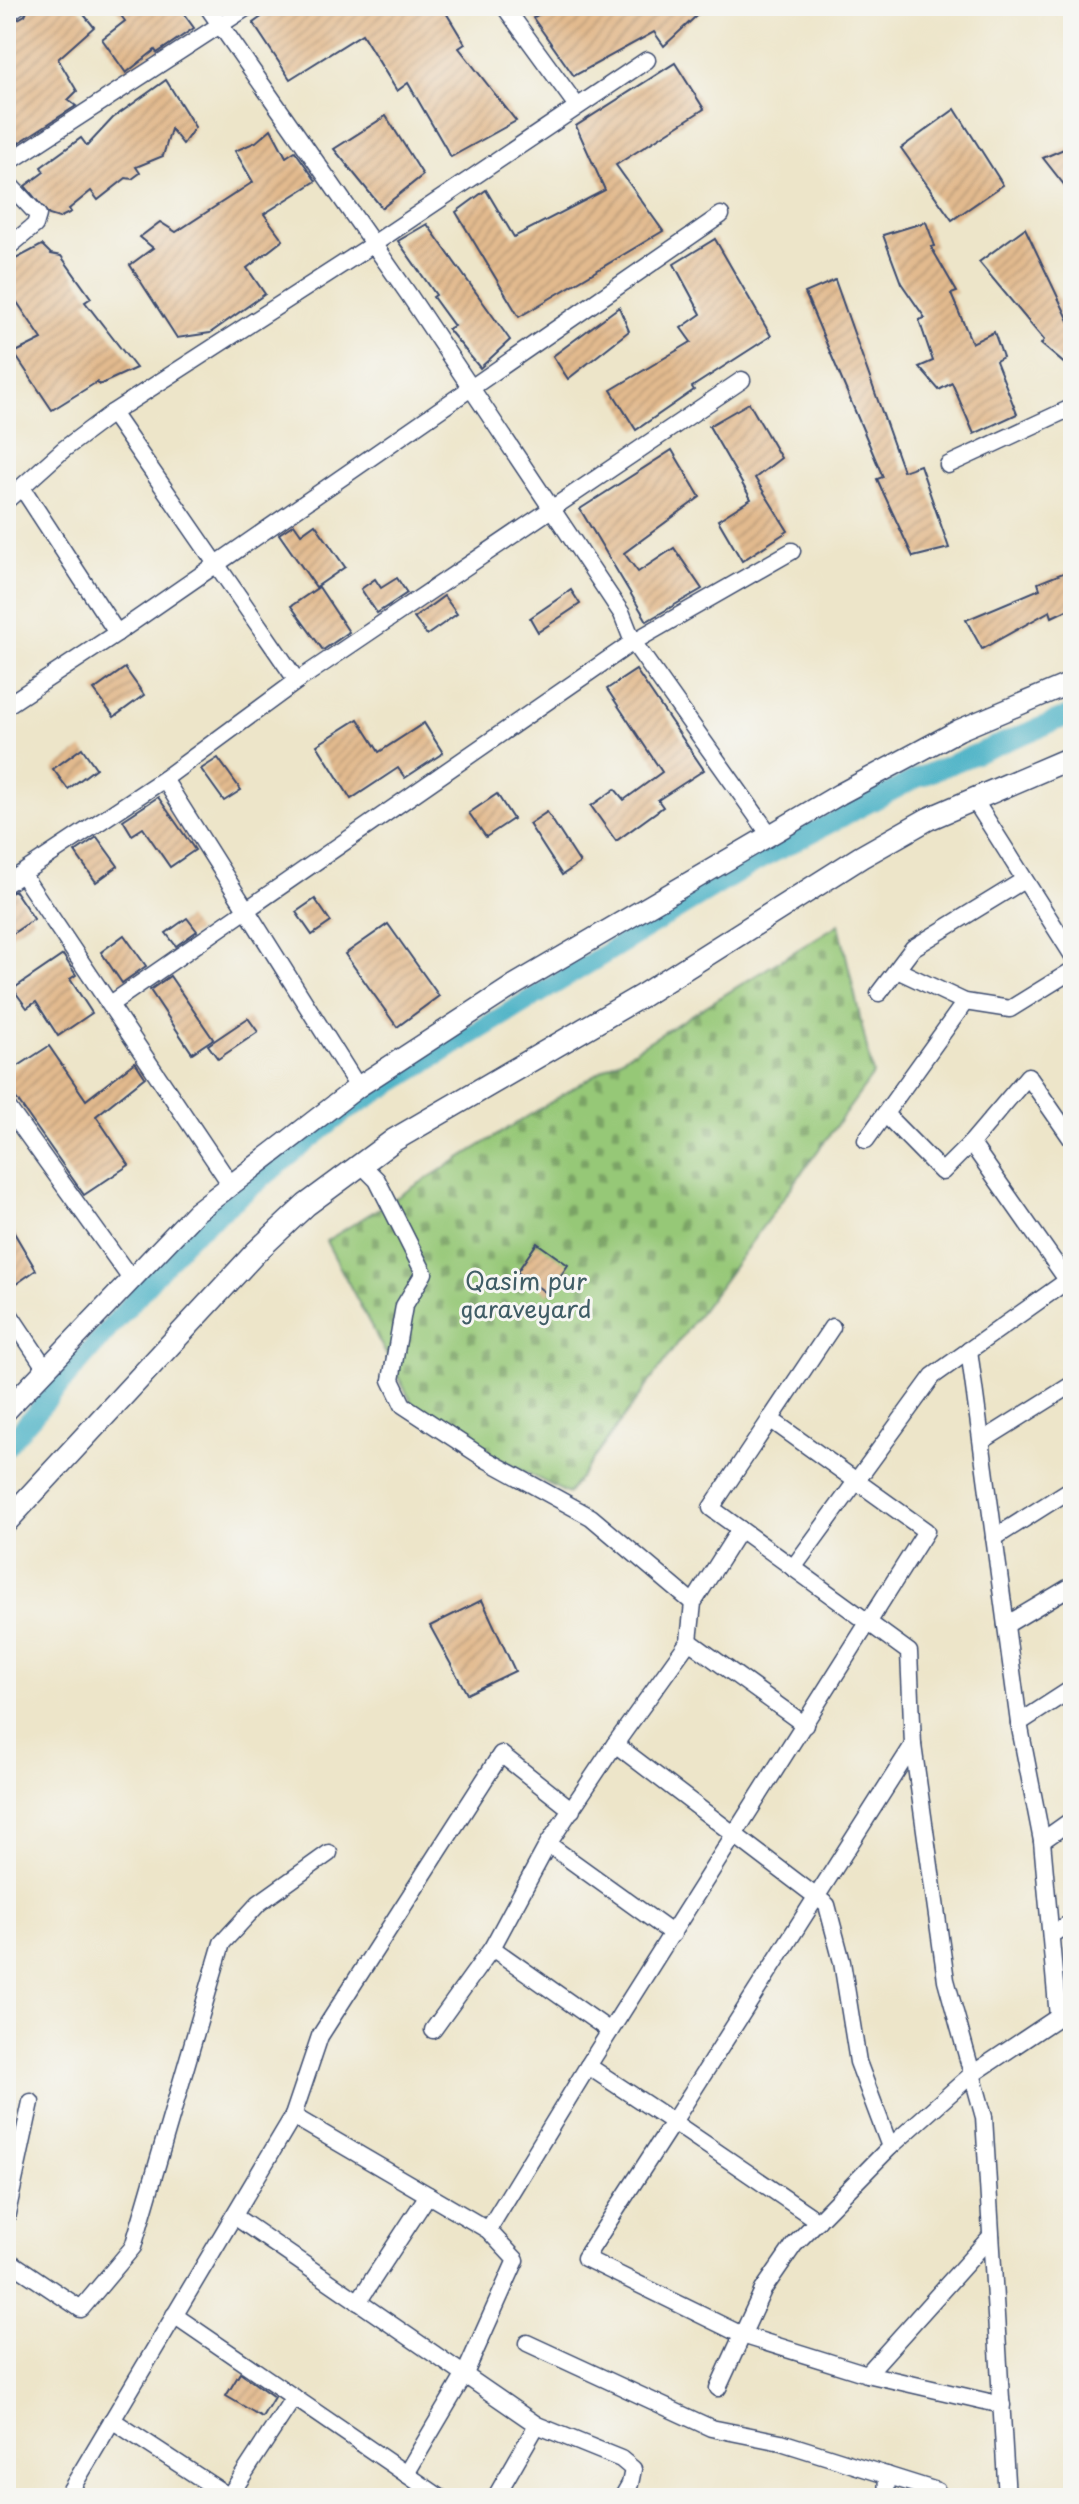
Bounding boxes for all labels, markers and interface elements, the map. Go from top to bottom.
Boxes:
park label: Qasim pur garaveyard [461,1262,591,1326]

